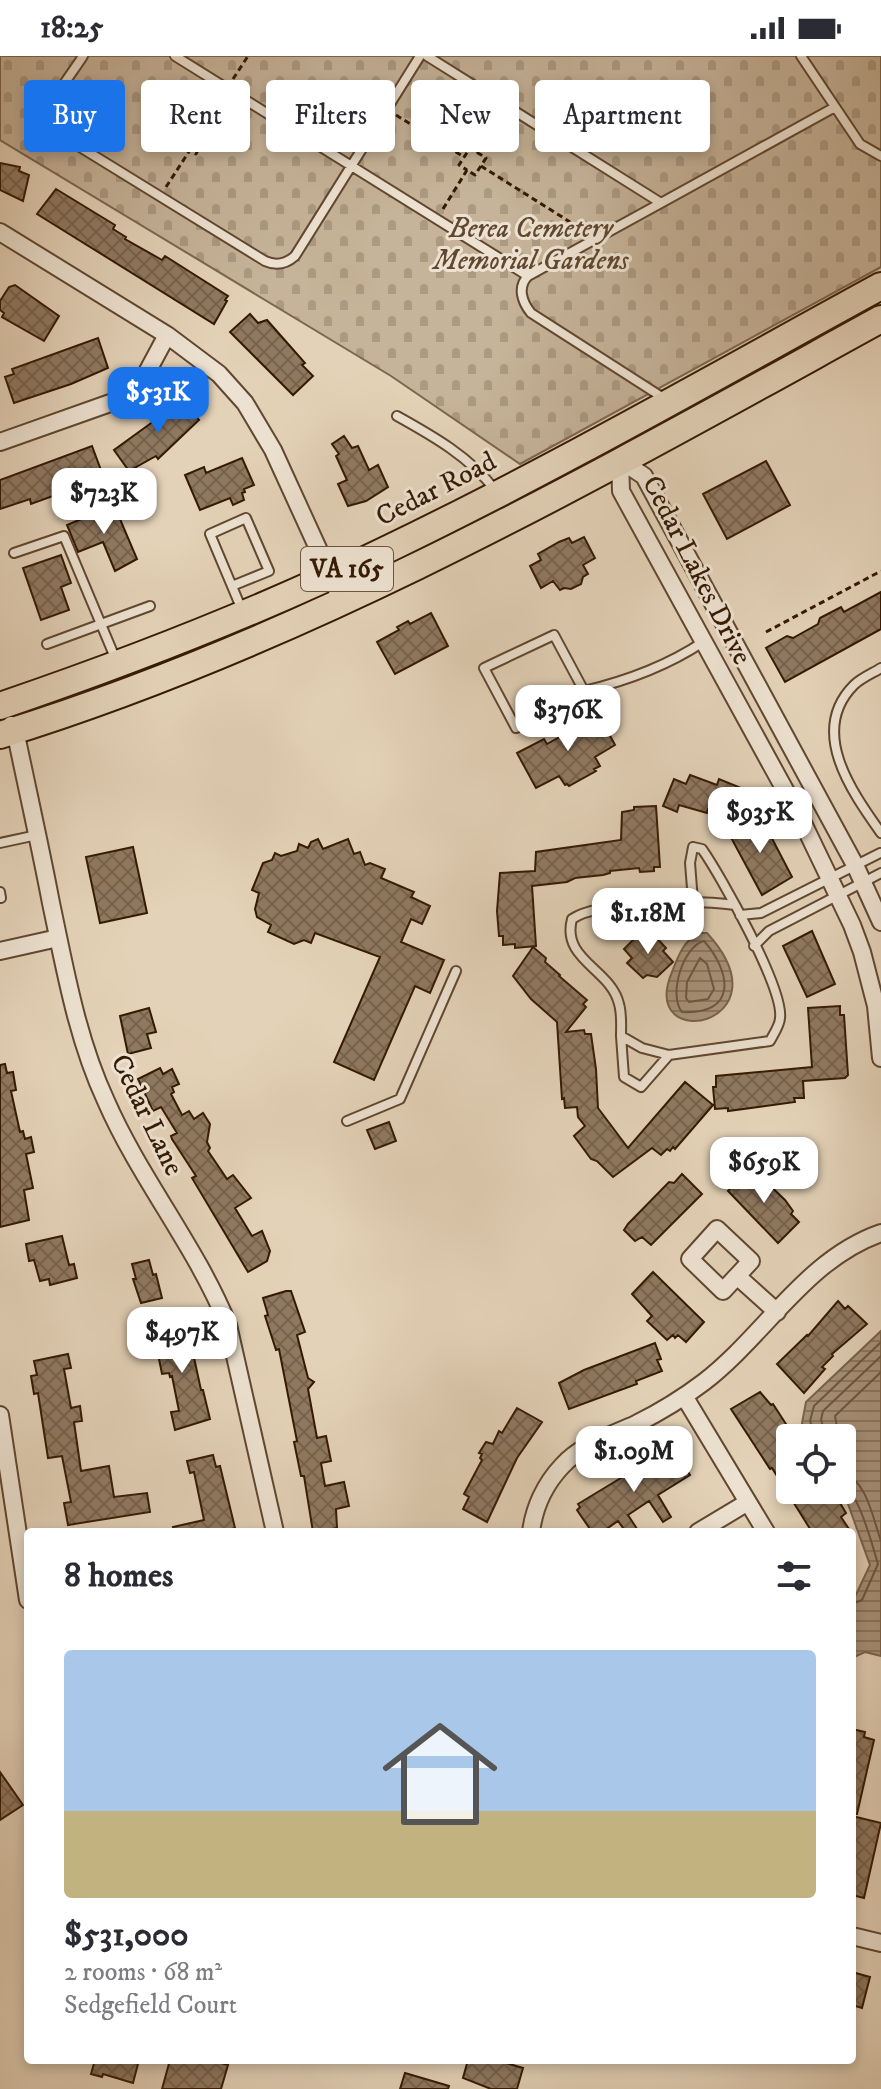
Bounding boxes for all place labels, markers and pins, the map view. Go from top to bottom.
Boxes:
pin: $531K [102,367,214,435]
pin: $723K [48,468,160,536]
pin: $376K [512,685,624,753]
pin: $935K [704,787,816,855]
pin: $1.18M [583,888,713,956]
pin: $659K [708,1137,820,1205]
pin: $497K [126,1307,238,1375]
pin: $1.09M [569,1426,699,1494]

